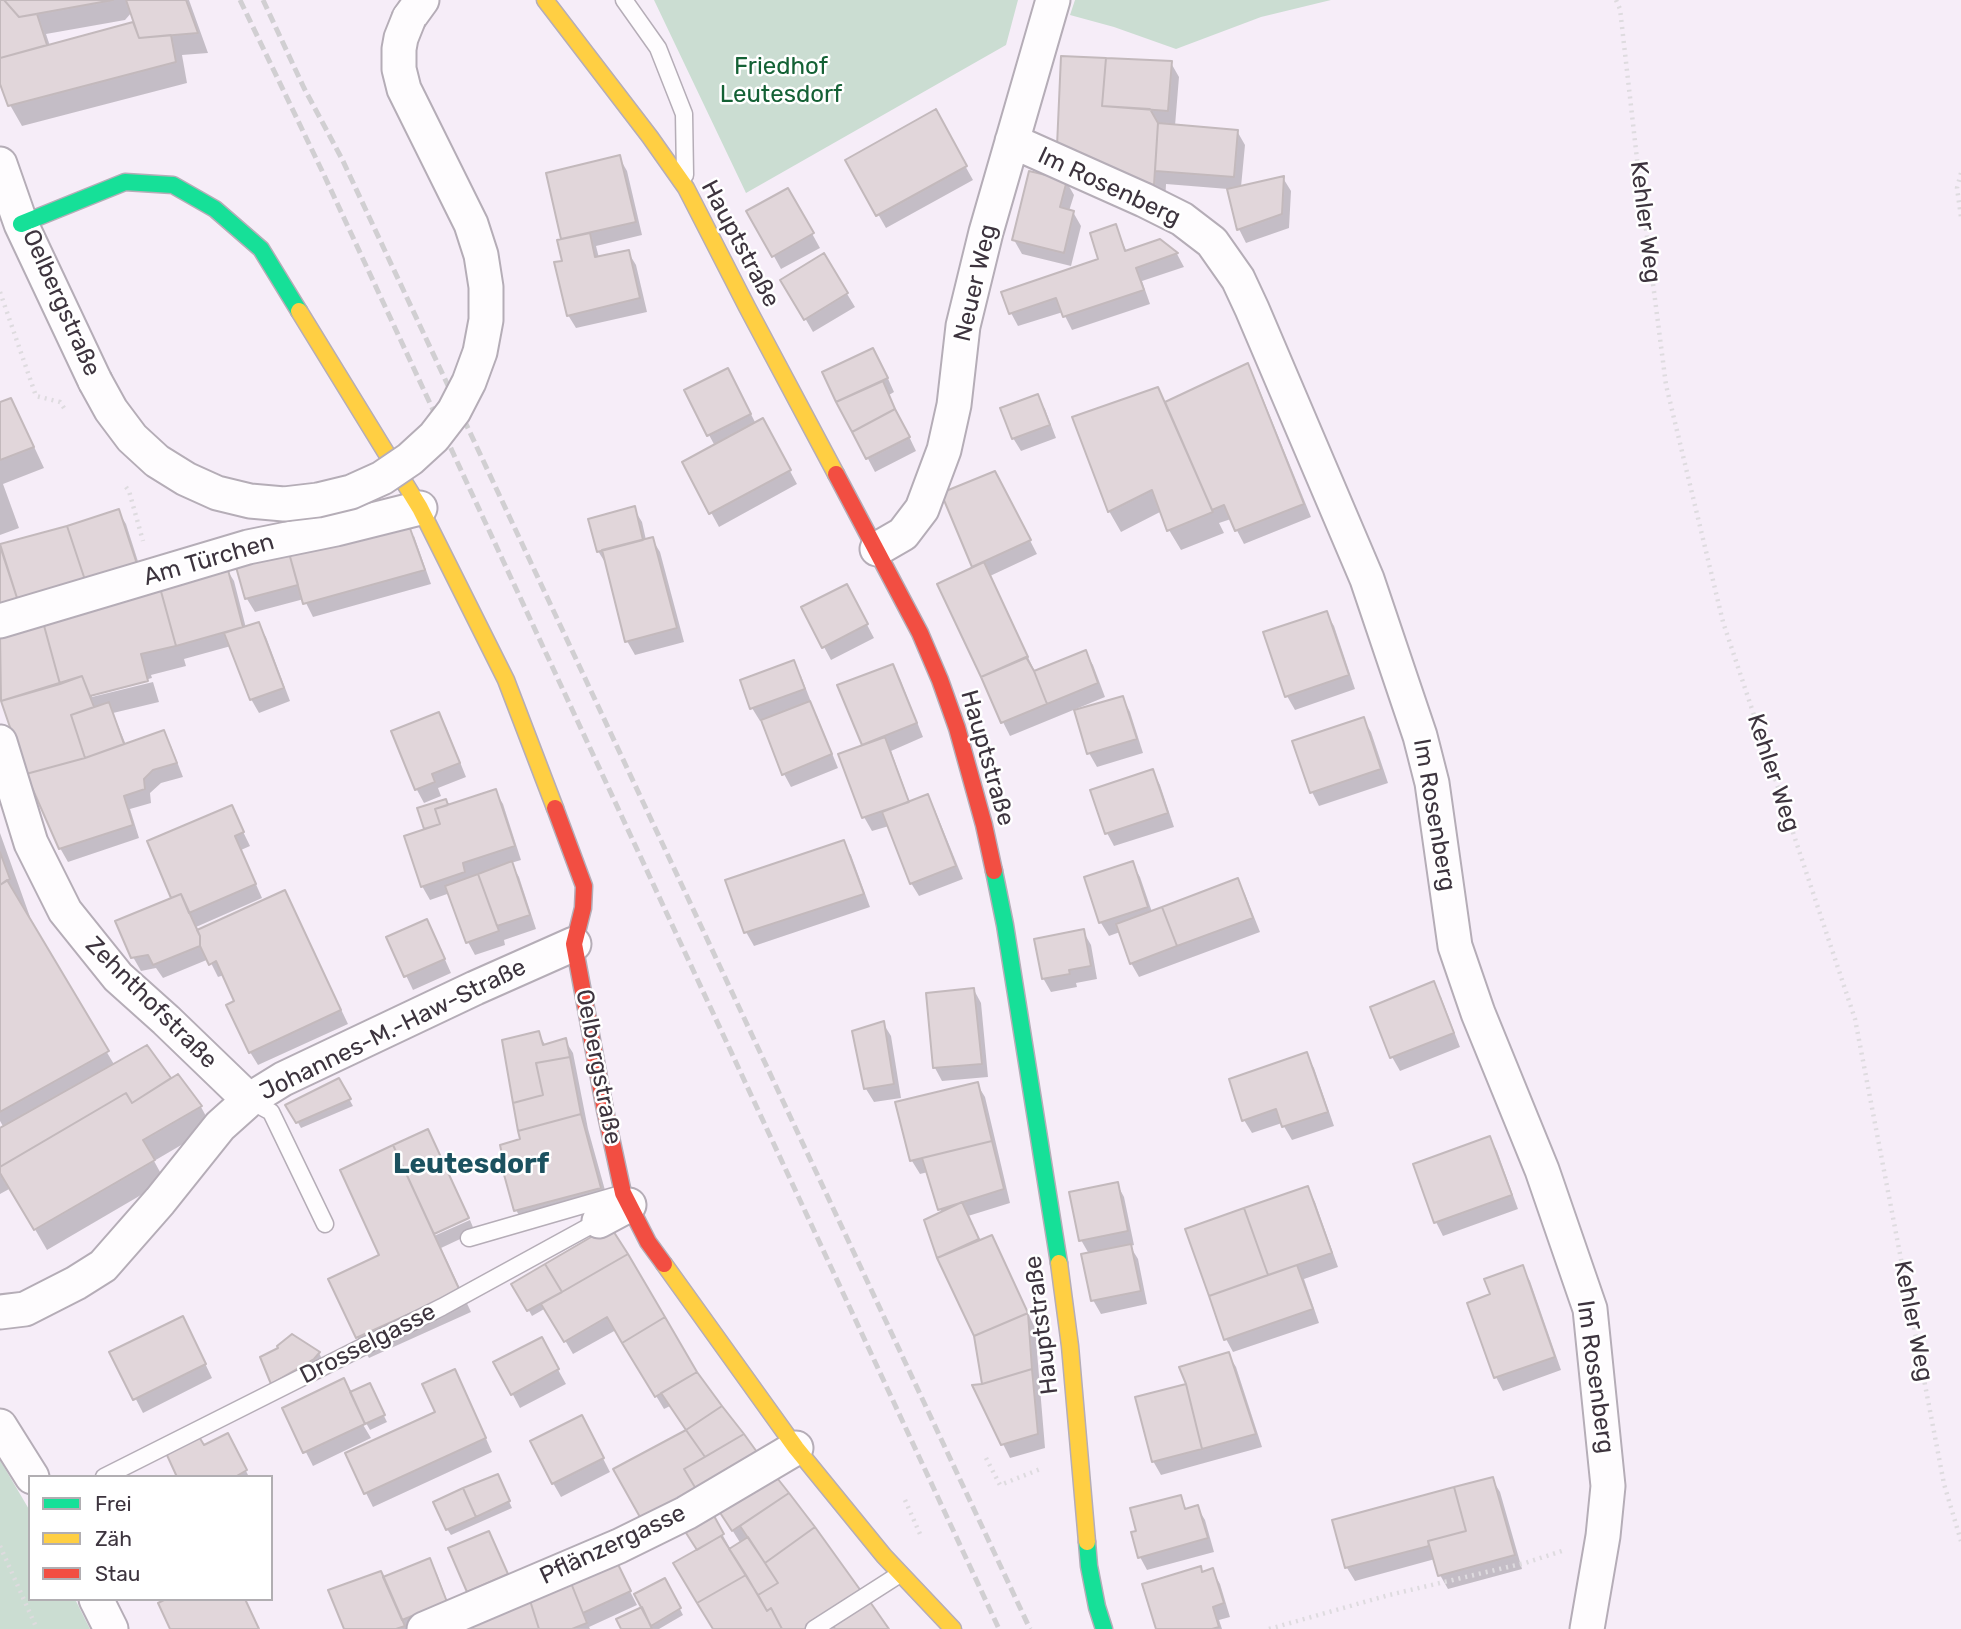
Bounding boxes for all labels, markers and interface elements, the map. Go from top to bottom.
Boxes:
park label: Friedhof Leutesdorf [720,53,842,109]
street label: Im Rosenberg [1033,141,1185,233]
street label: Kehler Weg [1623,159,1667,285]
street label: Hauptstraße [694,176,786,312]
street label: Neuer Weg [949,222,1003,344]
street label: Oelbergstraße [16,225,106,381]
street label: Am Türchen [140,528,278,592]
street label: Hauptstraße [954,687,1020,829]
street label: Kehler Weg [1740,710,1806,836]
street label: Im Rosenberg [1406,737,1462,893]
street label: Zehnthofstraße [79,931,223,1075]
street label: Johannes-M.-Haw-Straße [255,953,531,1107]
street label: Oelbergstraße [569,987,627,1147]
district label: Leutesdorf [393,1148,549,1182]
street label: Hauptstraße [1019,1254,1065,1396]
street label: Kehler Weg [1887,1258,1939,1384]
street label: Drosselgasse [295,1297,441,1391]
street label: Im Rosenberg [1570,1299,1620,1455]
legend [28,1475,273,1601]
text: Frei [95,1491,132,1516]
street label: Pflänzergasse [536,1499,690,1591]
text: Zäh [95,1526,132,1551]
text: Stau [95,1561,141,1586]

